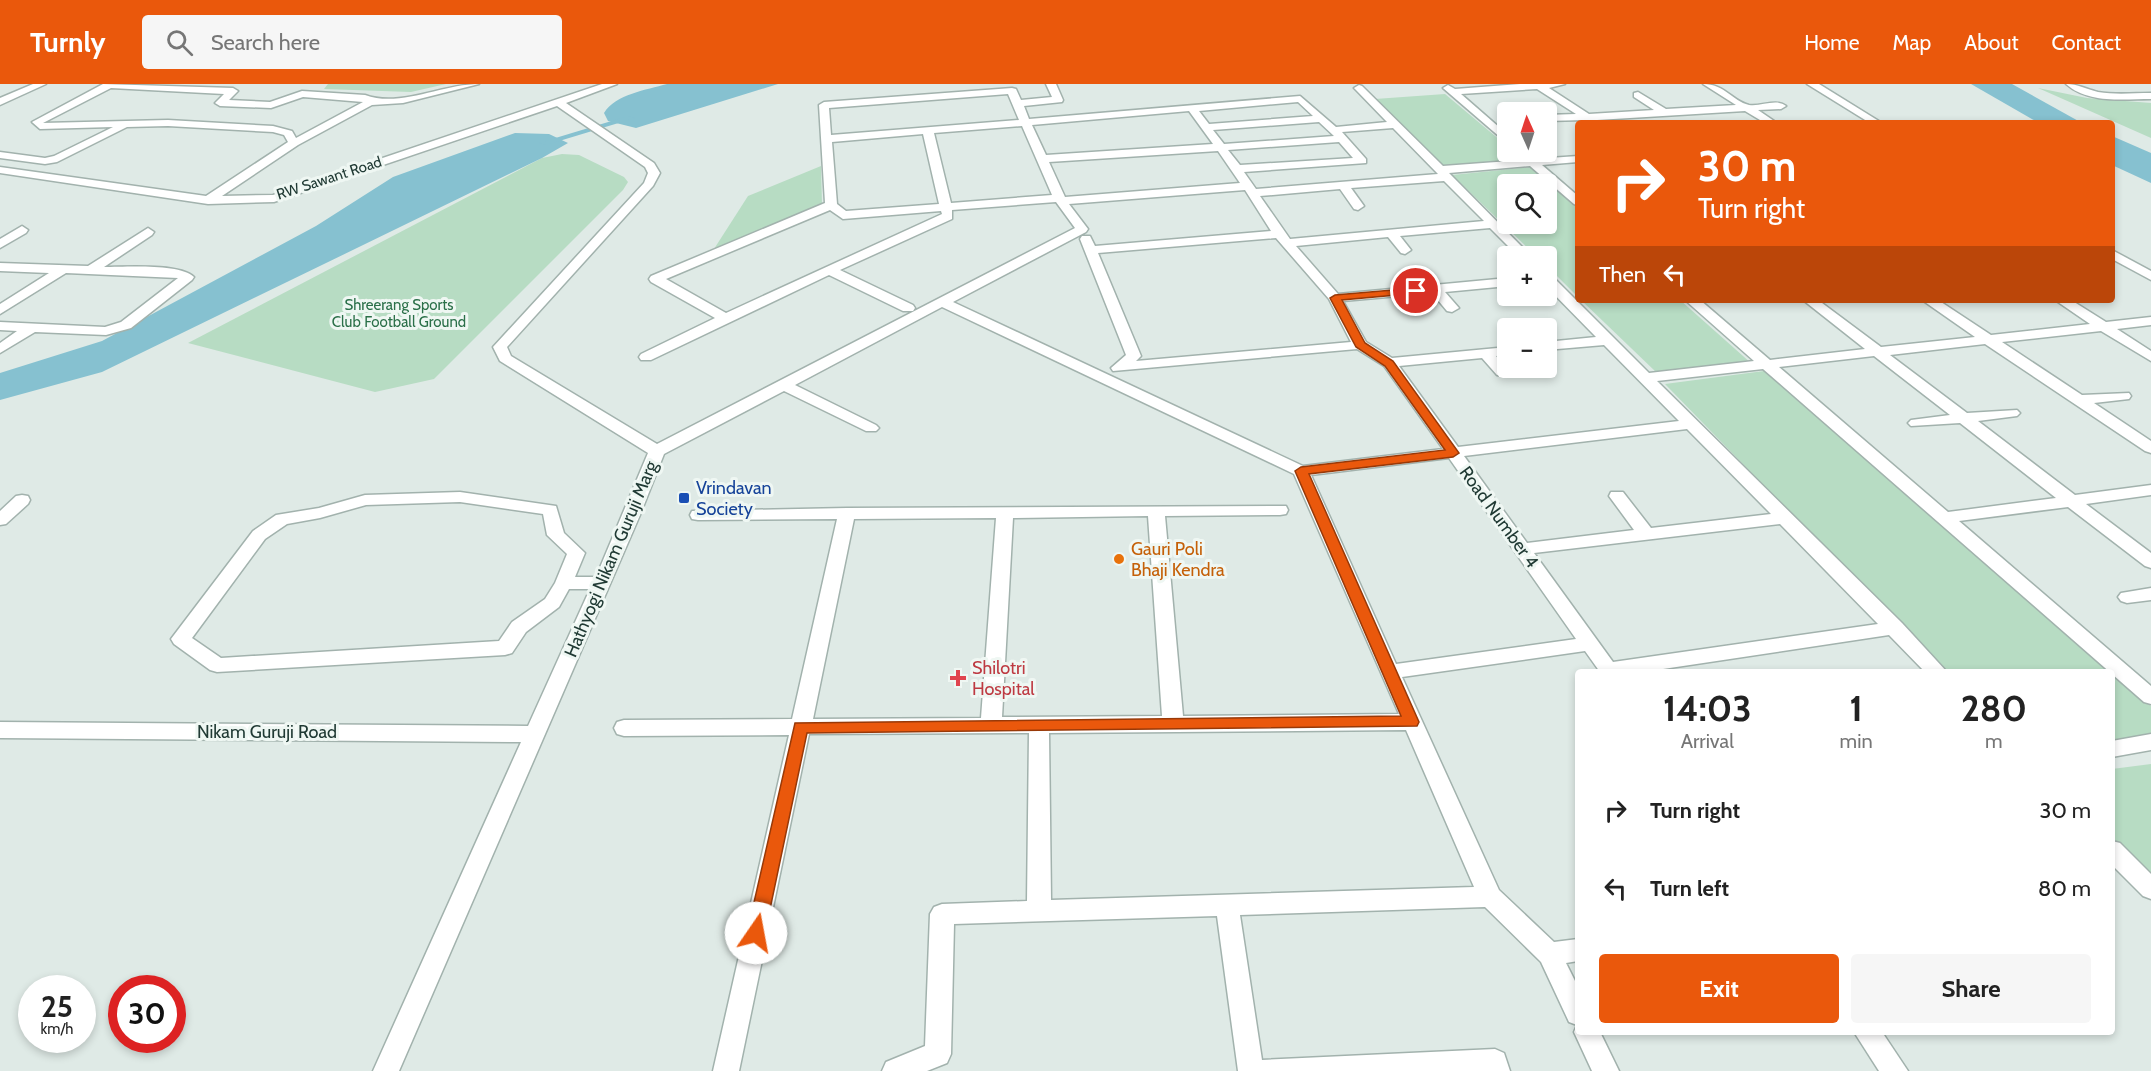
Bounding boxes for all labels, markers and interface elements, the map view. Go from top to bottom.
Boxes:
search box [142,15,562,69]
text: Turnly [30,25,106,59]
icon: search [163,26,196,59]
text: Search here [211,29,320,56]
text: Home [1804,30,1860,55]
text: Map [1893,30,1931,55]
text: About [1964,30,2018,55]
text: Contact [2051,30,2121,55]
north arrow [1497,102,1557,162]
map controls [1497,102,1557,378]
text: 30 m [1698,140,1796,192]
icon: right [1599,144,1677,222]
street label: RW Sawant Road [274,153,384,203]
button: search [1497,174,1557,234]
text: Turn right [1698,192,1805,225]
button: + [1497,246,1557,306]
icon: left [1658,258,1691,291]
text: Then [1599,261,1646,288]
pin [1390,265,1441,316]
icon: arrive [1399,274,1432,307]
park label: Shreerang Sports Club Football Ground [332,296,466,331]
button: − [1497,318,1557,378]
street label: Hathyogi Nikam Guruji Marg [560,457,663,661]
street label: Road Number 4 [1455,462,1543,572]
place label: Vrindavan Society [696,477,772,520]
marker: Vrindavan Society [677,491,691,505]
place label: Gauri Poli Bhaji Kendra [1131,538,1225,581]
marker: Gauri Poli Bhaji Kendra [1112,552,1126,566]
place label: Shilotri Hospital [972,657,1035,700]
marker: Shilotri Hospital [949,669,967,687]
text: 14:03 [1663,686,1752,730]
text: 1 [1849,686,1863,730]
text: 280 [1961,686,2027,730]
street label: Nikam Guruji Road [197,721,337,743]
text: Arrival [1681,729,1734,753]
text: min [1840,729,1873,753]
text: m [1985,729,2003,753]
icon: right [1599,794,1632,827]
text: Turn right [1650,797,1740,824]
text: 30 m [2039,797,2091,824]
icon: left [1599,872,1632,905]
text: Turn left [1650,875,1729,902]
text: 80 m [2038,875,2091,902]
position arrow [724,901,788,965]
button: Exit [1599,954,1839,1023]
button: Share [1851,954,2091,1023]
speed limit sign: 30 [108,975,186,1053]
text: 25 [41,988,73,1025]
text: km/h [41,1020,73,1038]

